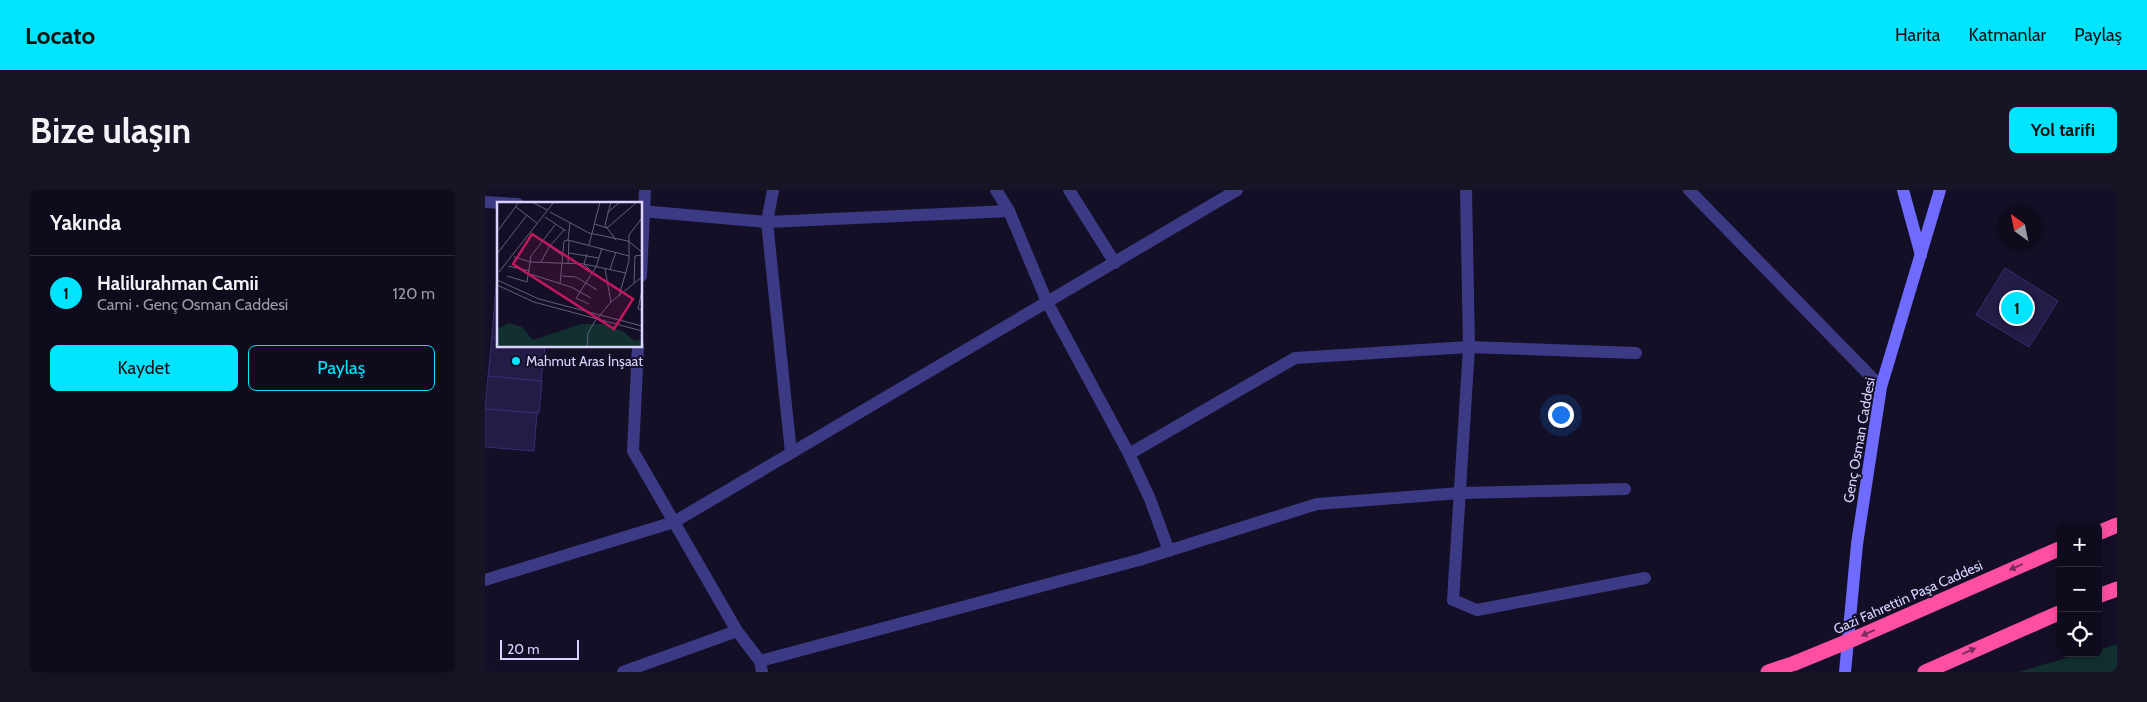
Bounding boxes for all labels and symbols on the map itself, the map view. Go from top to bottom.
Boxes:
inset map [497,202,643,348]
north arrow [1997,205,2042,250]
pin: 1 [2001,289,2033,327]
place label: Mahmut Aras İnşaat [526,352,643,370]
marker: Mahmut Aras İnşaat [510,355,522,367]
street label: Genç Osman Caddesi [1839,376,1879,504]
your location [1548,402,1574,428]
street label: Gazi Fahrettin Paşa Caddesi [1831,556,1985,638]
one-way arrow [2009,563,2023,571]
one-way arrow [1861,630,1875,638]
scale bar [500,637,579,660]
one-way arrow [1962,647,1976,655]

